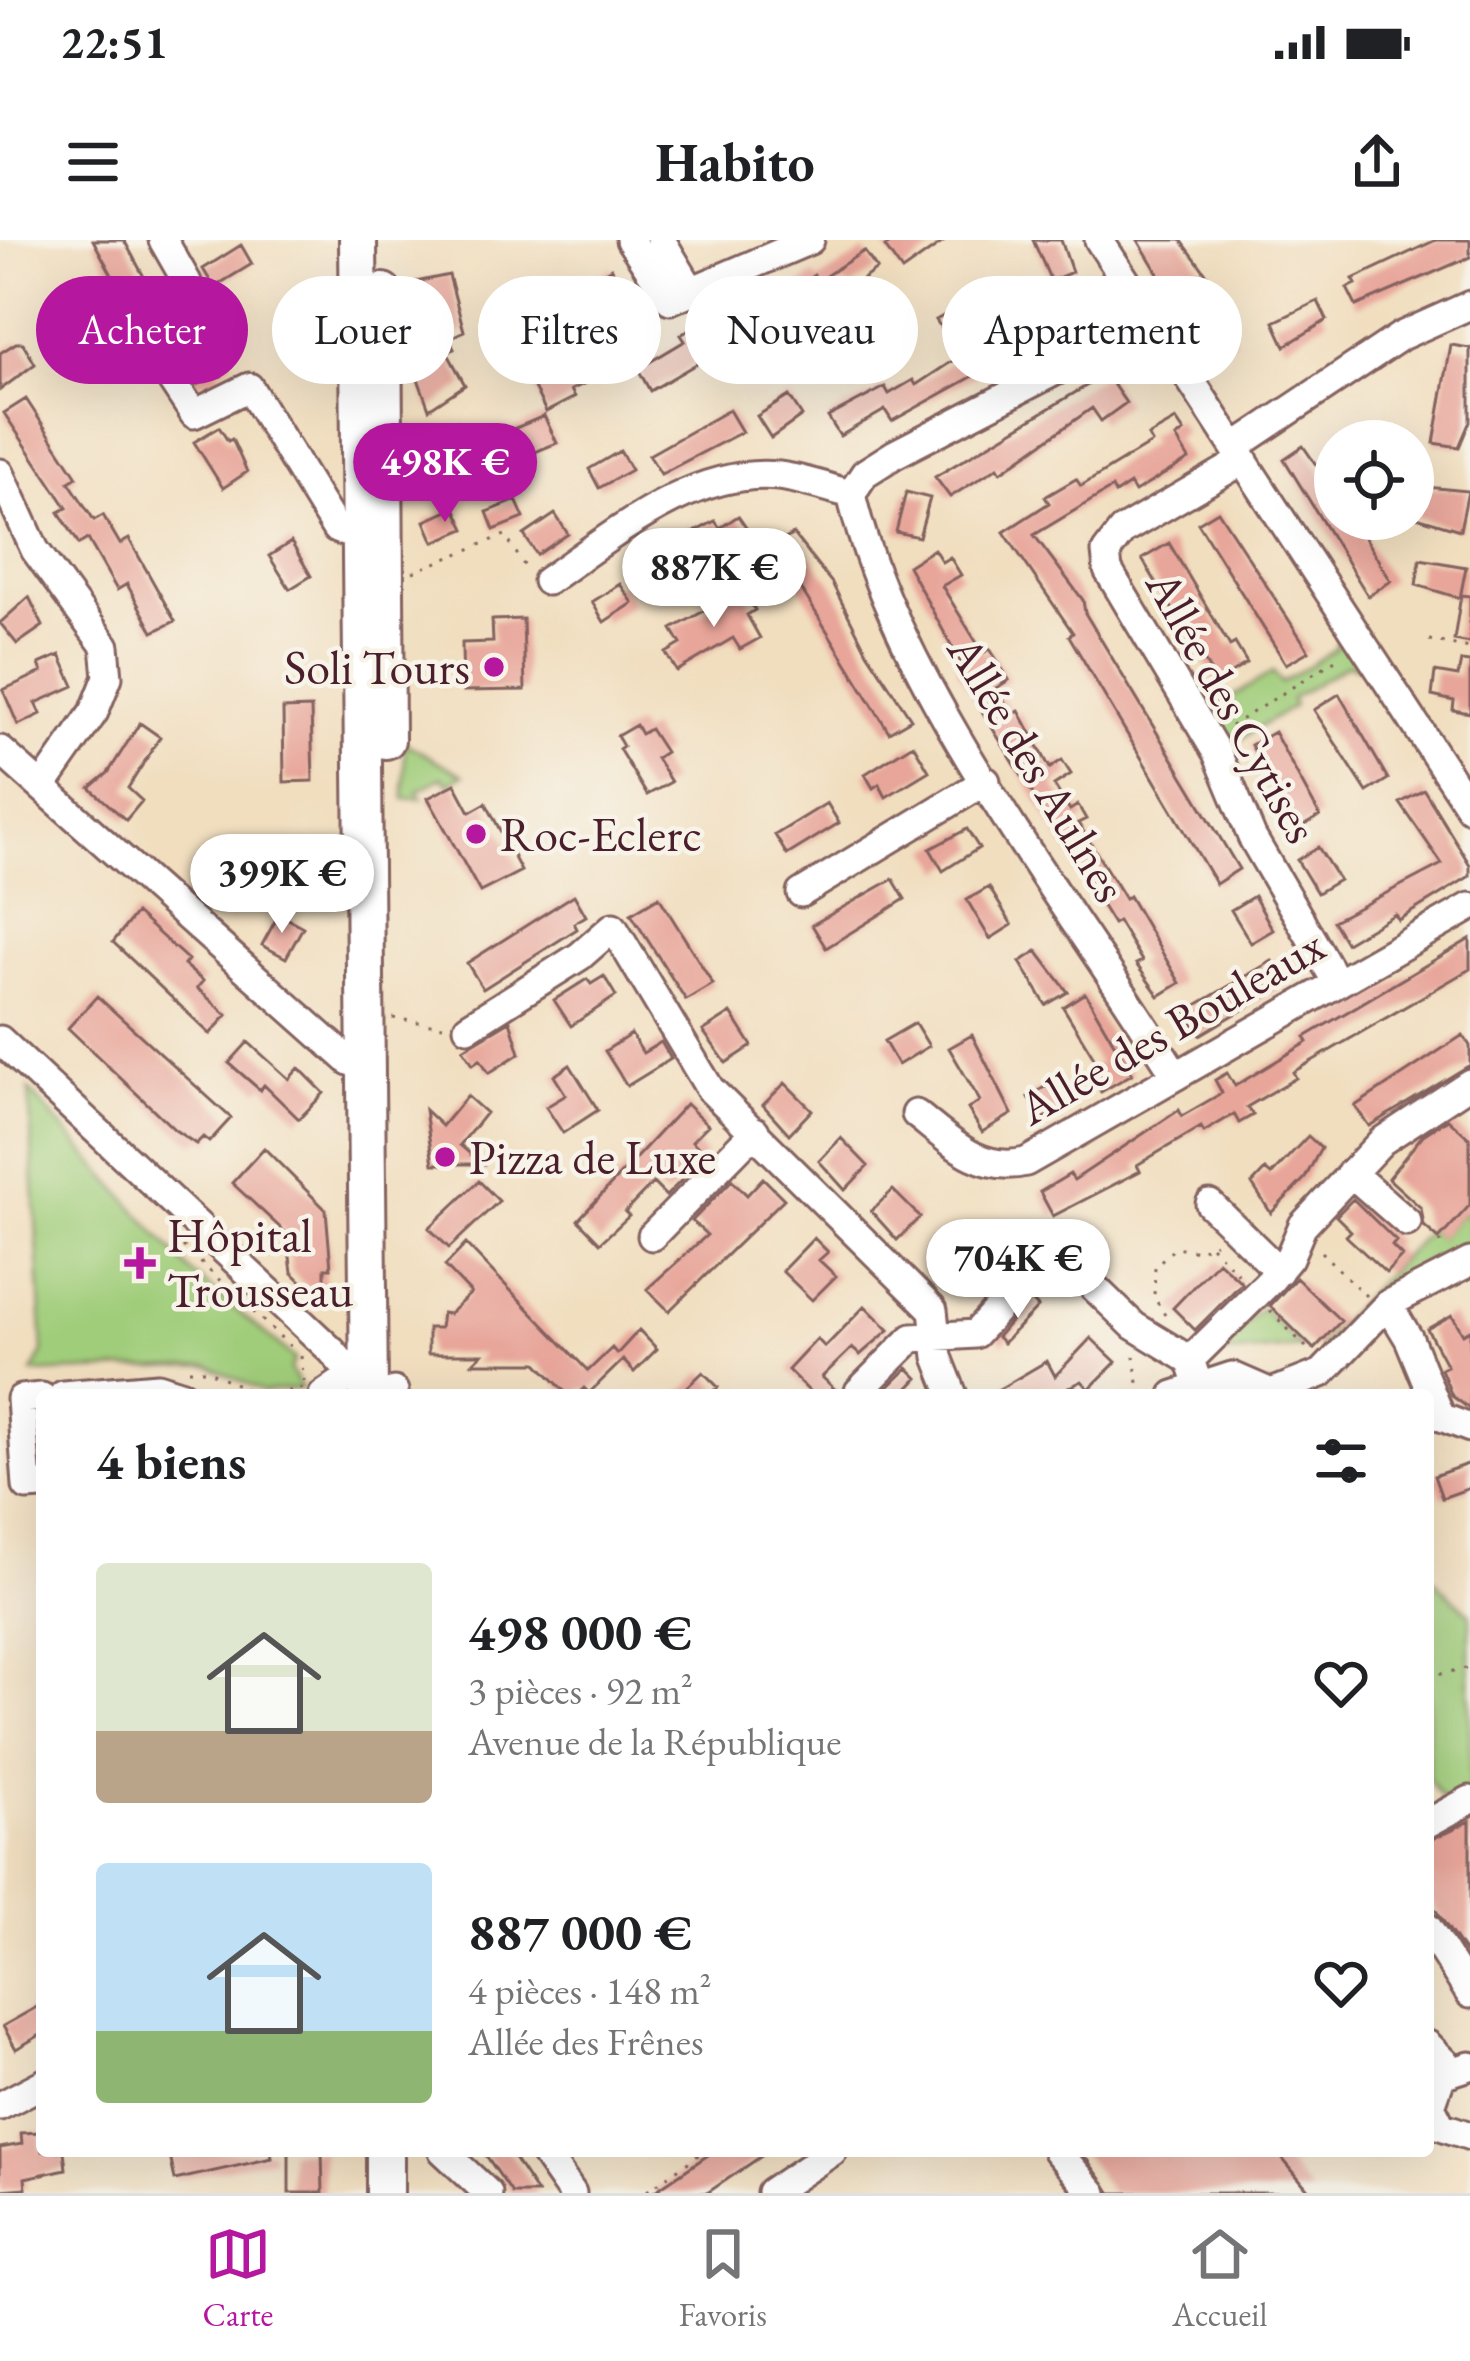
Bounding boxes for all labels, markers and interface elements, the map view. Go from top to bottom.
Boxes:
text: 22:51 [60,13,168,71]
text: Habito [655,127,815,197]
icon: menu [60,129,126,195]
icon: share [1344,129,1410,195]
chip: Acheter [36,276,248,384]
chip: Louer [272,276,454,384]
chip: Filtres [478,276,661,384]
chip: Nouveau [685,276,918,384]
chip: Appartement [942,276,1242,384]
map controls [1314,420,1434,540]
button: locate [1314,420,1434,540]
pin: 498K € [347,423,543,525]
text: 498K € [380,436,510,487]
pin: 887K € [616,528,812,630]
text: 887K € [649,541,779,592]
street label: Allée des Cytises [1132,558,1333,853]
street label: Allée des Aulnes [934,622,1142,913]
place label: Soli Tours [284,636,470,698]
marker: Soli Tours [481,654,507,680]
place label: Roc-Eclerc [500,803,702,865]
marker: Roc-Eclerc [463,821,489,847]
pin: 399K € [184,834,380,936]
text: 399K € [217,847,347,898]
street label: Allée des Bouleaux [1006,913,1336,1139]
place label: Pizza de Luxe [469,1126,716,1188]
marker: Pizza de Luxe [432,1144,458,1170]
place label: Hôpital Trousseau [167,1204,354,1321]
pin: 704K € [920,1219,1116,1321]
text: 704K € [953,1232,1083,1283]
marker: Hôpital Trousseau [124,1247,156,1279]
text: 4 biens [96,1428,246,1494]
icon: filters [1308,1428,1374,1494]
text: 498 000 € [468,1599,692,1665]
icon: home [192,1611,336,1755]
icon: heart [1308,1650,1374,1716]
text: 3 pièces · 92 m² [468,1665,693,1716]
text: Avenue de la République [468,1716,842,1767]
text: 887 000 € [468,1899,692,1965]
icon: home [192,1911,336,2055]
icon: heart [1308,1950,1374,2016]
text: 4 pièces · 148 m² [468,1965,711,2016]
text: Allée des Frênes [468,2016,703,2067]
tab: Carte [203,2221,273,2336]
tab: Favoris [679,2221,767,2336]
tab: Accueil [1172,2221,1267,2336]

